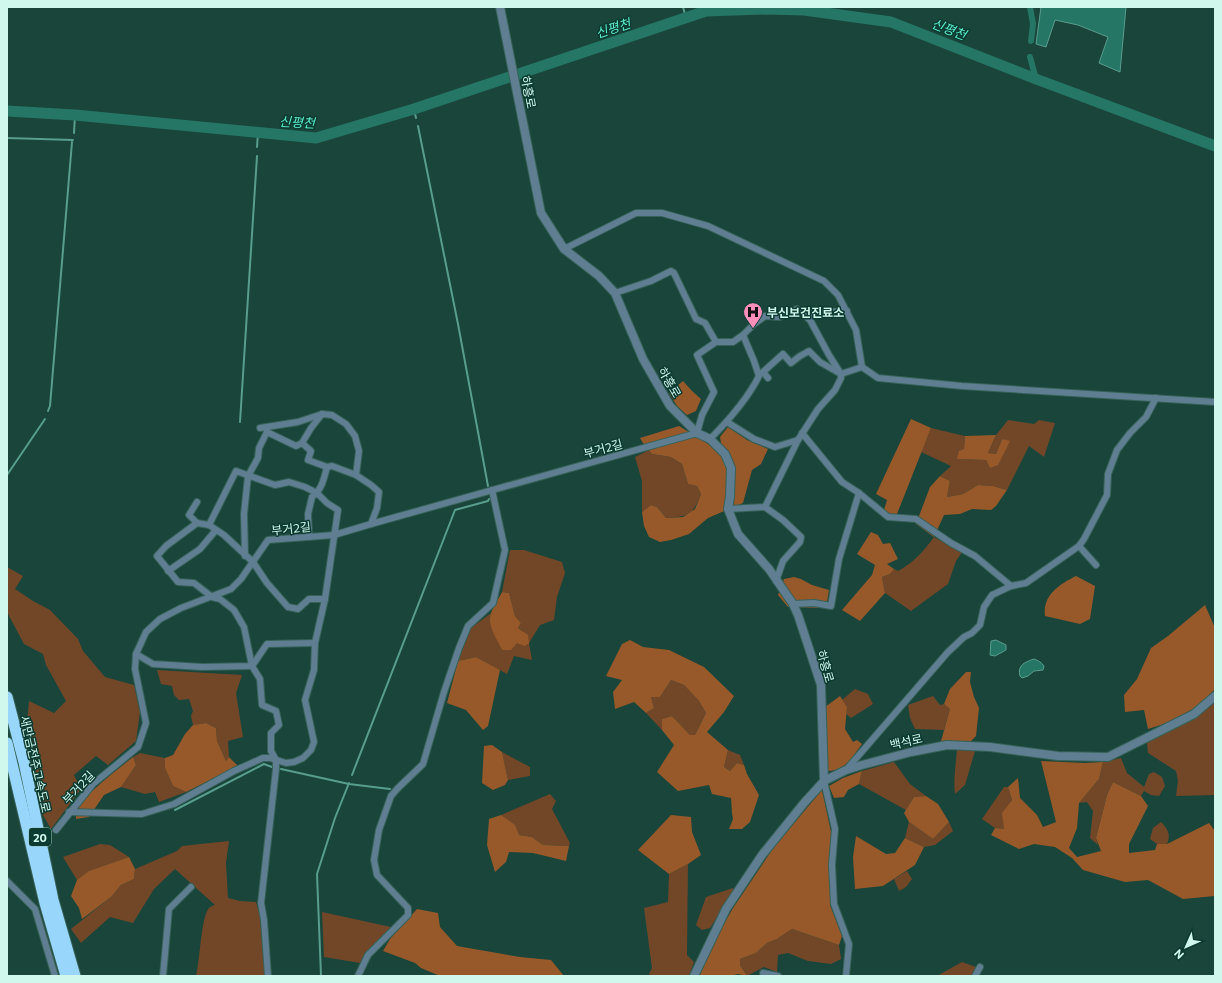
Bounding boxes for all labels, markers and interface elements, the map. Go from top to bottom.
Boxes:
water label: 신평천 [593,15,634,41]
water label: 신평천 [929,15,970,43]
street label: 하흥로 [519,74,539,110]
water label: 신평천 [279,113,316,131]
hospital icon: 부신보건진료소 [742,301,764,329]
place label: 부신보건진료소 [767,305,844,319]
street label: 하흥로 [656,364,684,400]
street label: 부거2길 [582,436,624,460]
street label: 부거2길 [270,519,312,537]
street label: 하흥로 [815,648,837,684]
street label: 새만금전주고속도로 [18,714,54,814]
street label: 백석로 [888,730,924,752]
street label: 부거2길 [59,768,97,806]
road number: 20 [29,828,51,846]
north arrow [1166,927,1206,967]
text: N [1171,947,1186,962]

